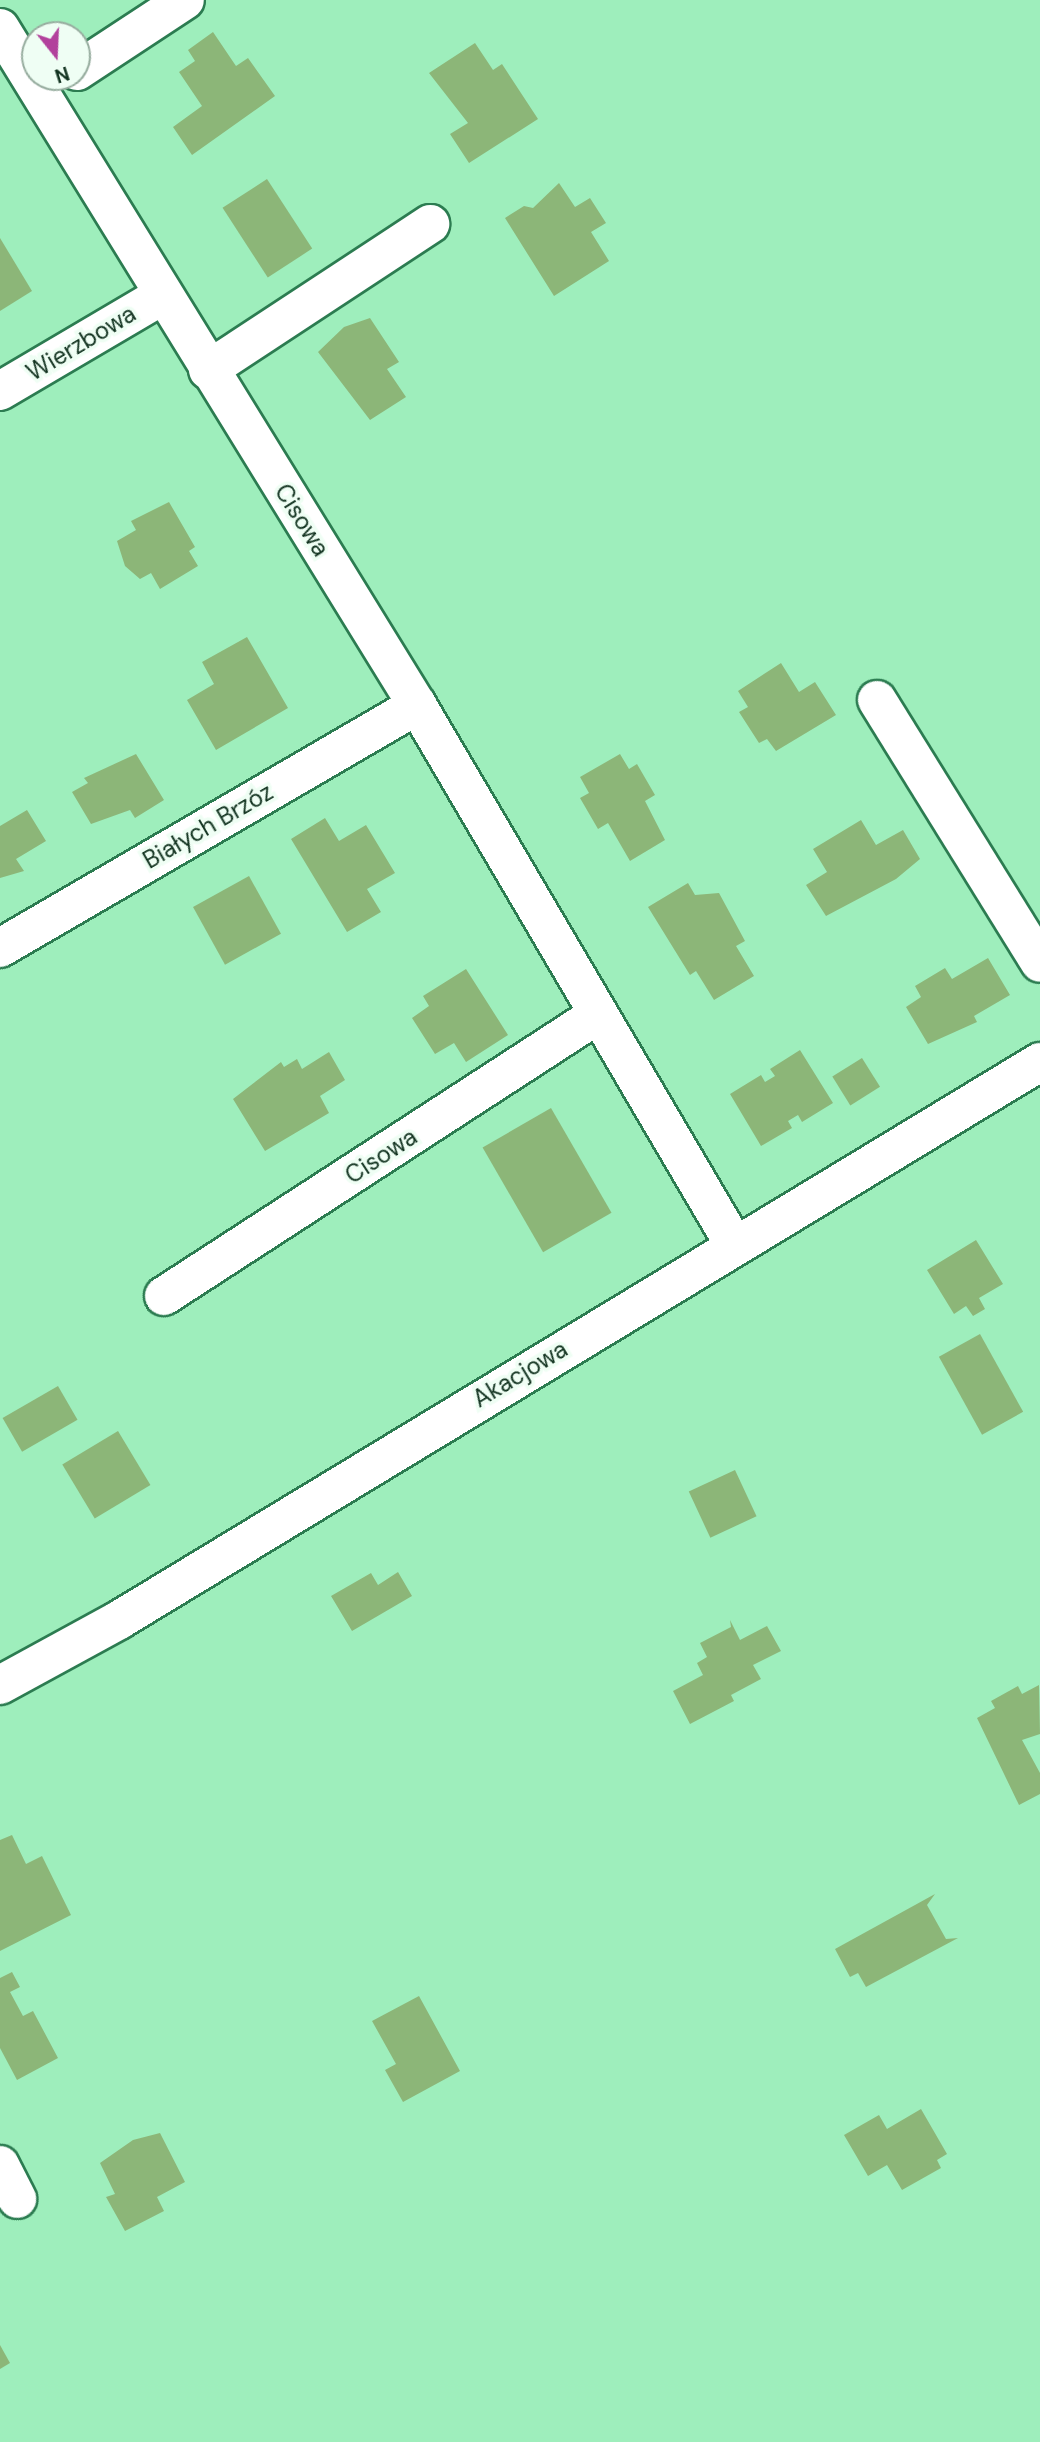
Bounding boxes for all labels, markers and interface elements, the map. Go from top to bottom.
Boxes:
north arrow [21,21,91,91]
text: N [52,61,72,89]
street label: Wierzbowa [21,299,141,387]
street label: Cisowa [269,479,335,561]
street label: Białych Brzóz [138,777,278,875]
street label: Cisowa [340,1122,422,1190]
street label: Akacjowa [467,1335,573,1413]

